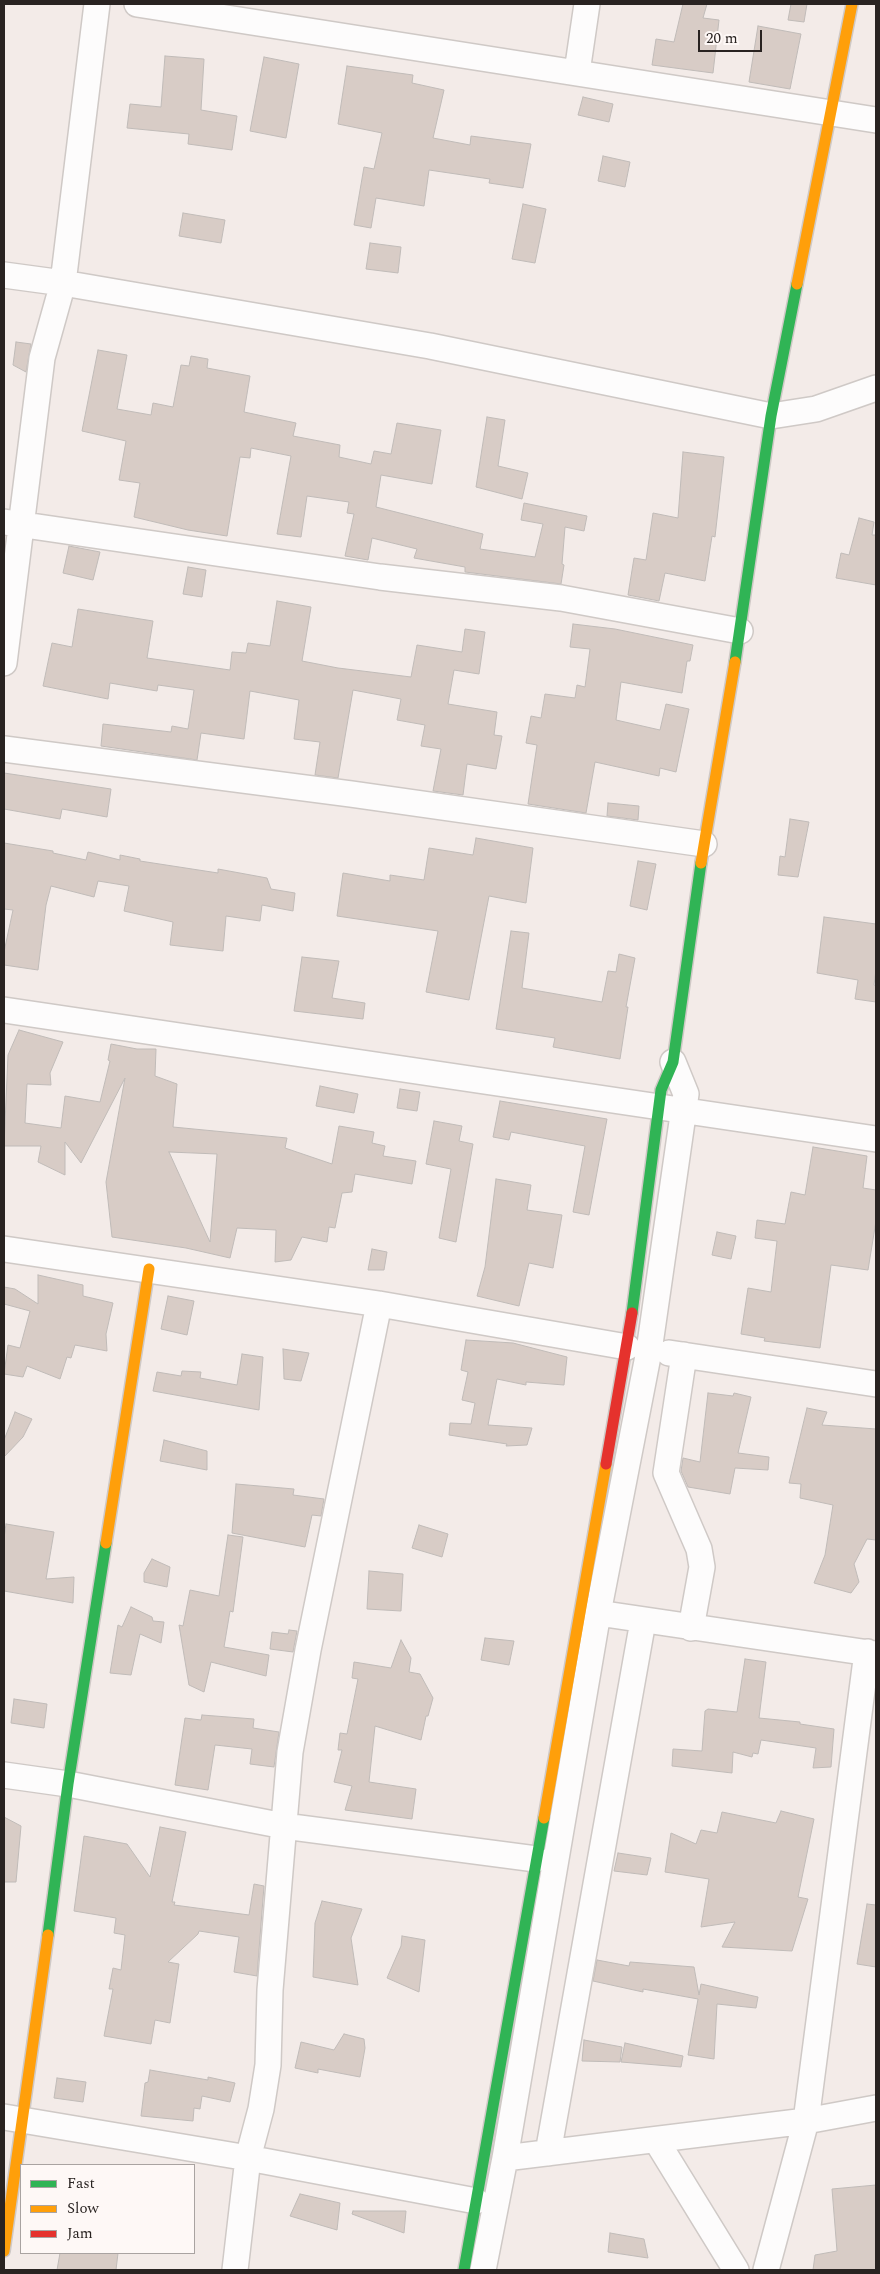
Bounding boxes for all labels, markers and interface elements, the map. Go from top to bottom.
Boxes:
scale bar [700,20,764,52]
text: 20 m [706,27,738,50]
legend [20,2164,195,2254]
text: Fast [67,2172,95,2195]
text: Slow [67,2197,99,2220]
text: Jam [67,2222,93,2245]

